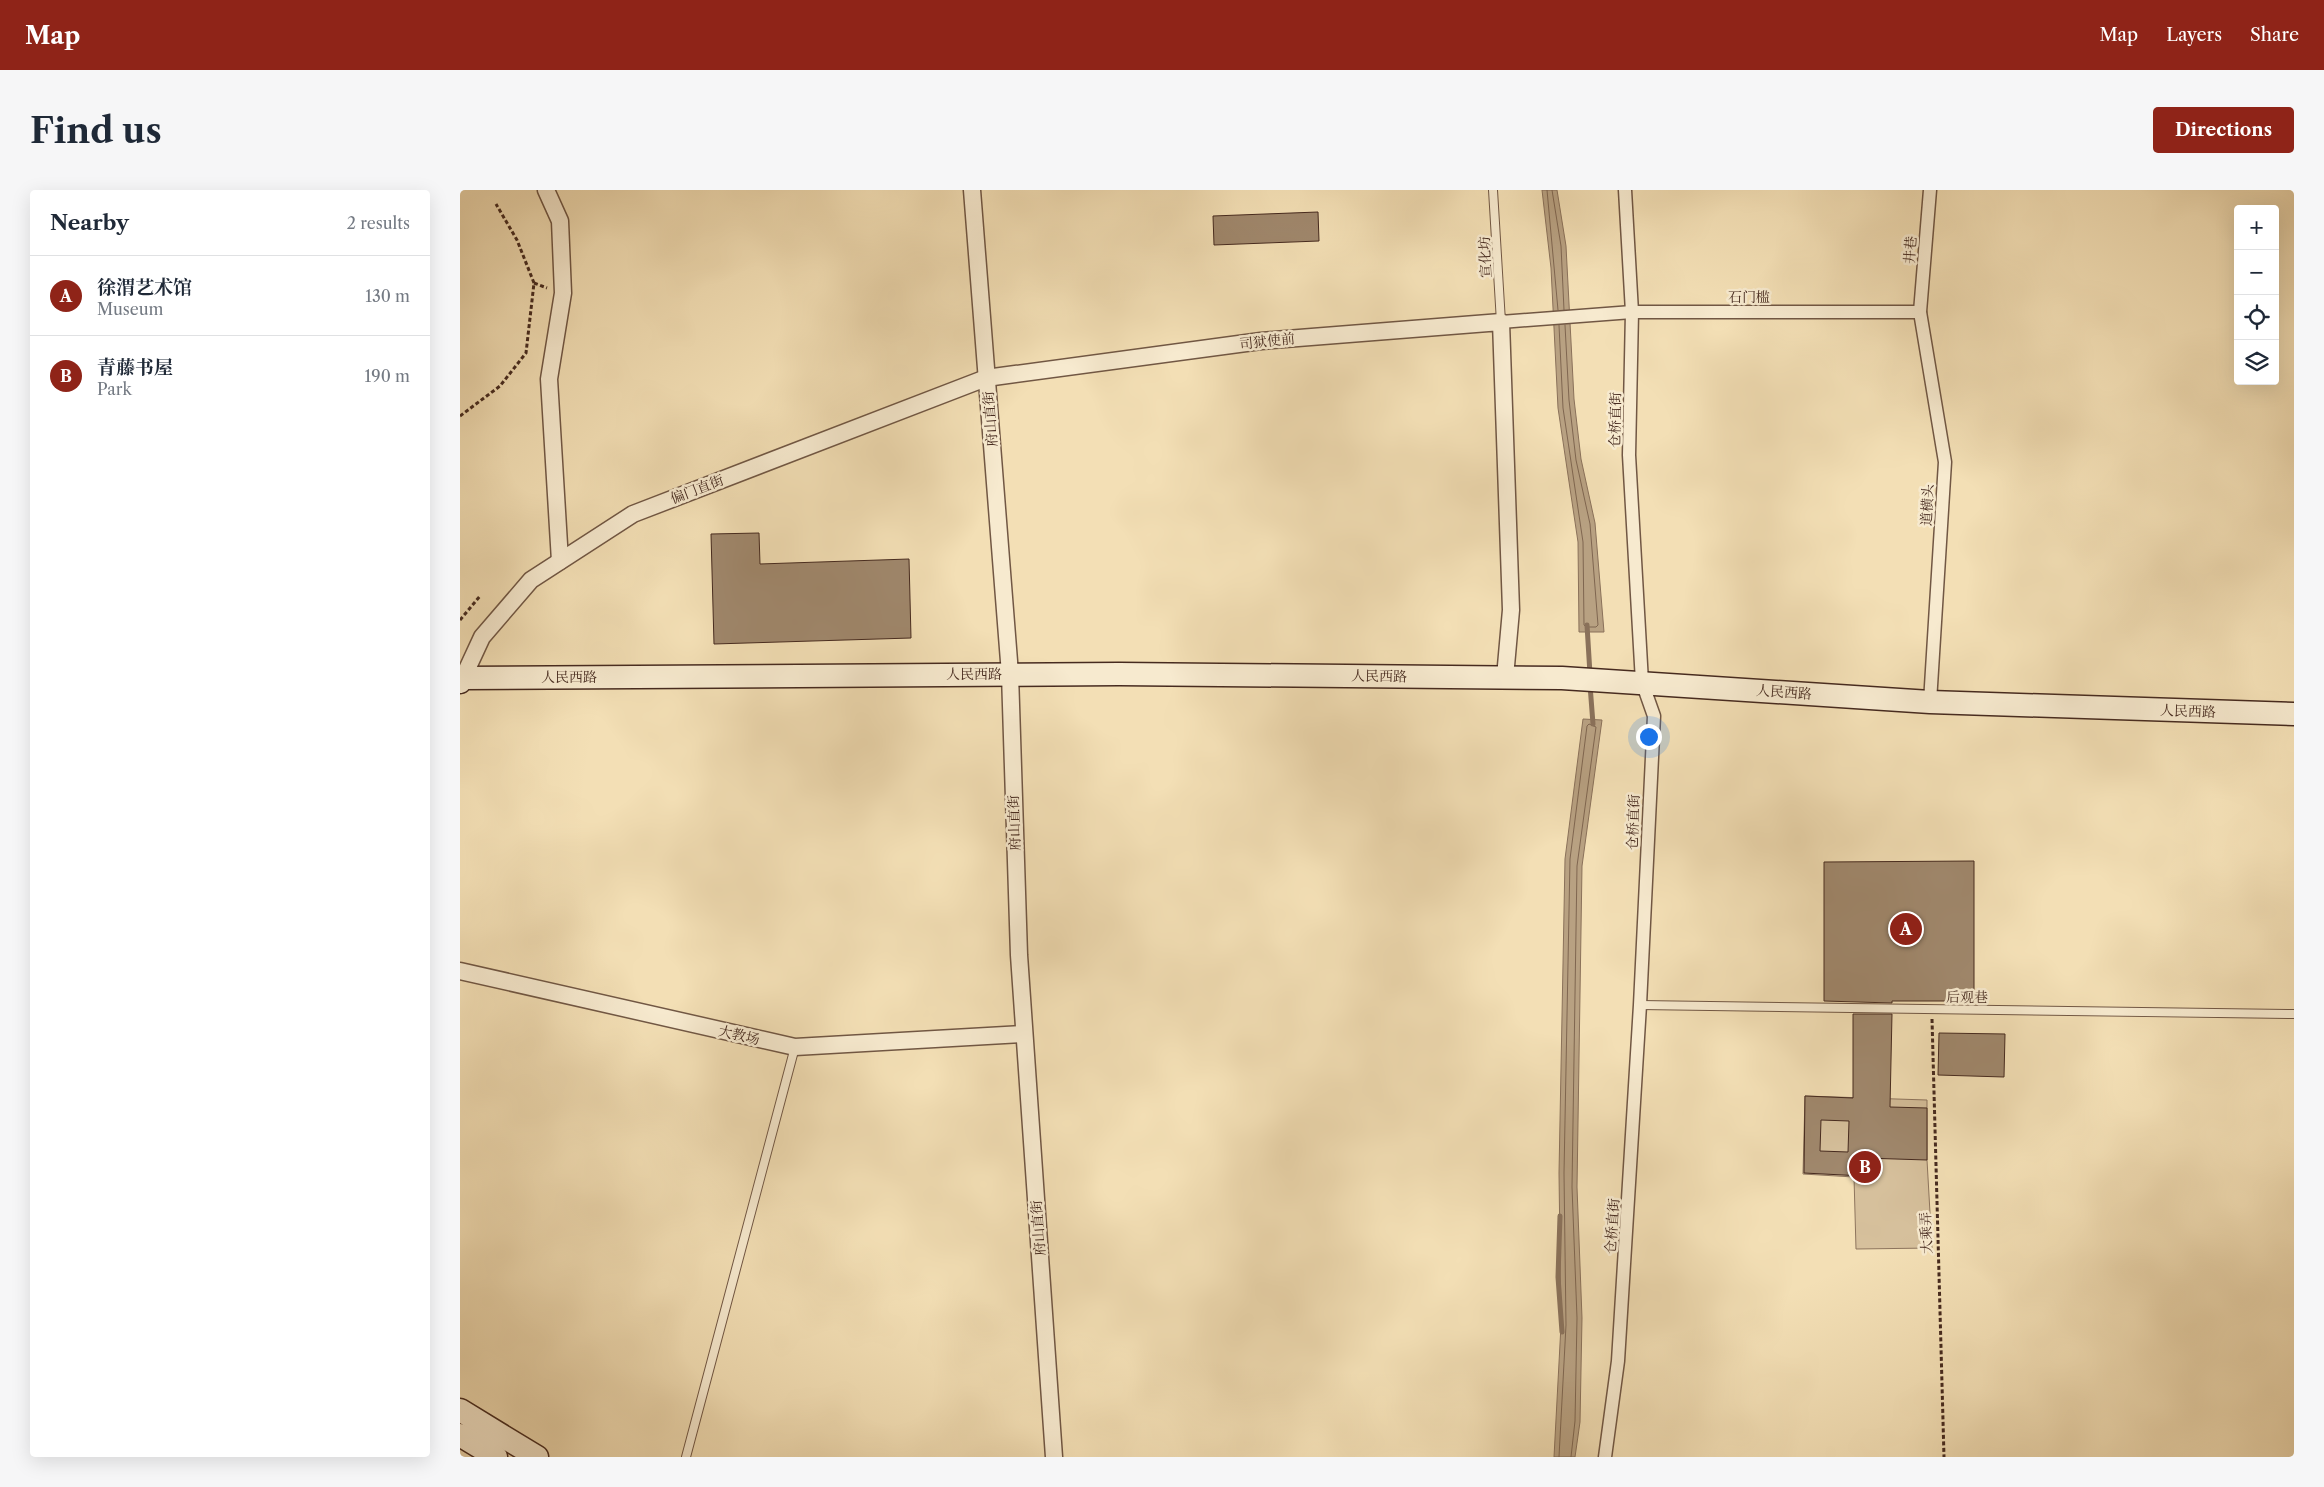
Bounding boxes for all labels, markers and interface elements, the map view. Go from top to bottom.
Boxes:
text: Map [25,21,80,50]
text: Map [2100,24,2138,46]
text: Layers [2166,24,2222,46]
text: Share [2250,24,2299,46]
button: Directions [2153,107,2294,153]
text: Find us [30,109,162,152]
map controls [2234,205,2279,385]
button: + [2234,205,2279,250]
text: Nearby [50,210,129,235]
text: 2 results [347,213,410,233]
street label: 井巷 [1900,235,1920,265]
street label: 宣化坊 [1475,236,1495,278]
button: − [2234,250,2279,295]
text: 徐渭艺术馆 [97,276,192,299]
text: A [60,286,72,306]
text: 130 m [365,286,410,306]
street label: 石门槛 [1728,288,1770,306]
button: locate [2234,295,2279,340]
text: Museum [97,299,163,319]
street label: 司狱使前 [1238,329,1296,353]
button: layers [2234,340,2279,385]
text: 青藤书屋 [97,356,173,379]
text: B [60,366,72,386]
text: 190 m [365,366,410,386]
text: Park [97,379,132,399]
street label: 府山直街 [979,390,1001,448]
street label: 仓桥直街 [1606,392,1624,448]
street label: 偏门直街 [668,471,726,507]
street label: 道横头 [1917,484,1937,526]
street label: 人民西路 [946,665,1002,683]
street label: 人民西路 [1351,667,1407,685]
street label: 人民西路 [541,668,597,686]
street label: 人民西路 [1755,681,1813,703]
street label: 人民西路 [2160,701,2216,721]
your location [1636,724,1662,750]
street label: 仓桥直街 [1623,794,1643,850]
street label: 府山直街 [1004,795,1024,851]
pin: A [1890,910,1922,948]
street label: 后观巷 [1946,988,1988,1006]
street label: 大教场 [717,1022,761,1048]
pin: B [1849,1148,1881,1186]
street label: 仓桥直街 [1601,1197,1623,1255]
street label: 府山直街 [1027,1199,1049,1257]
street label: 大乘弄 [1916,1212,1936,1254]

